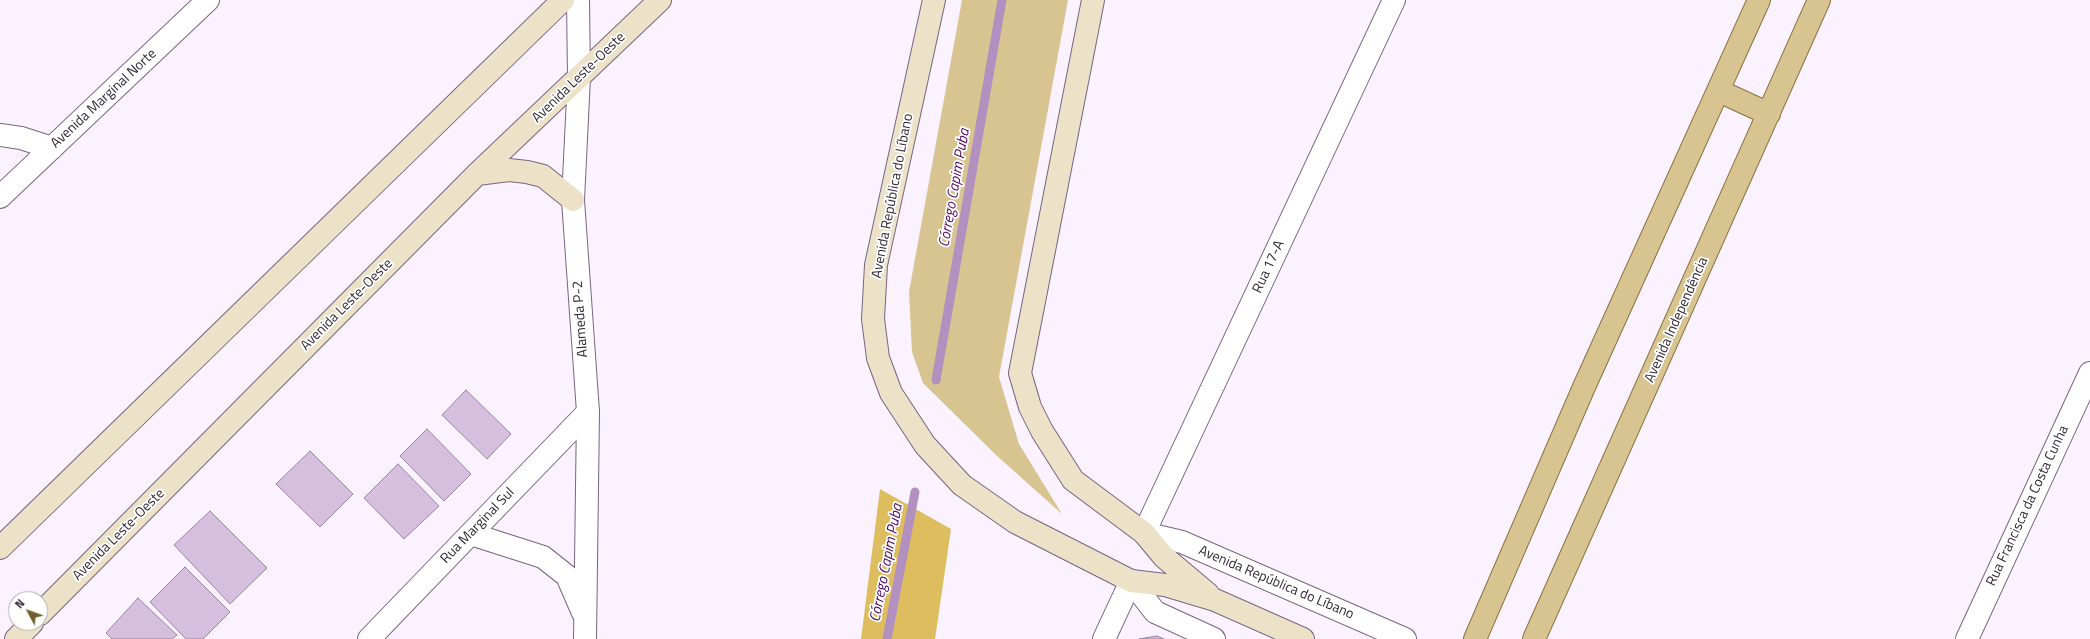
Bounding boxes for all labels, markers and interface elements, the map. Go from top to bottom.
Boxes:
street label: Avenida Leste-Oeste [529,29,629,127]
street label: Avenida Marginal Norte [48,46,160,152]
street label: Avenida República do Líbano [869,112,917,280]
water label: Córrego Capim Puba [936,127,974,249]
street label: Rua 17-A [1250,238,1288,296]
street label: Avenida Independência [1642,255,1712,385]
street label: Avenida Leste-Oeste [298,256,396,354]
street label: Alameda P-2 [570,280,592,358]
street label: Rua Francisca da Costa Cunha [1983,423,2073,589]
street label: Rua Marginal Sul [438,485,518,567]
street label: Avenida Leste-Oeste [70,486,168,584]
water label: Córrego Capim Puba [867,502,907,624]
street label: Avenida República do Líbano [1196,543,1356,623]
north arrow [8,591,48,631]
text: N [11,596,28,612]

